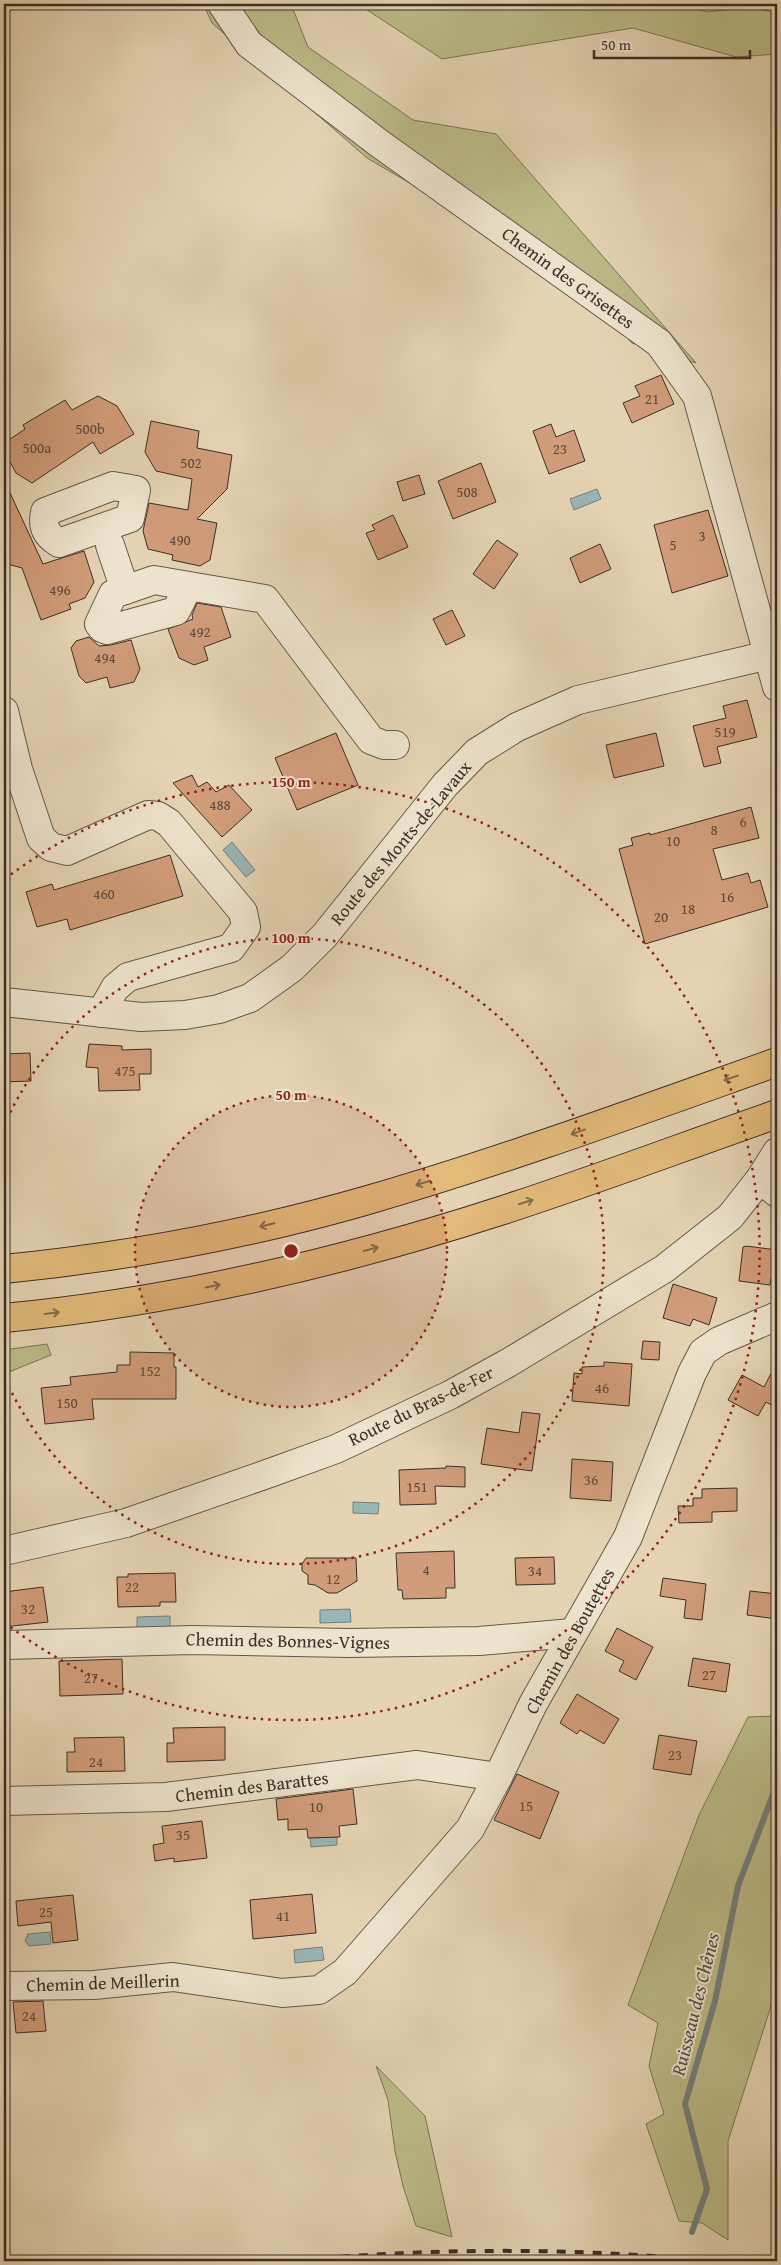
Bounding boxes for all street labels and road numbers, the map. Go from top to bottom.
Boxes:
street label: Chemin des Grisettes [496,220,640,335]
street label: Route des Monts-de-Lavaux [323,754,478,931]
street label: Route du Bras-de-Fer [343,1358,499,1452]
street label: Chemin des Boutettes [518,1563,621,1719]
street label: Chemin des Bonnes-Vignes [186,1625,390,1656]
street label: Chemin des Barattes [174,1764,330,1809]
street label: Chemin de Meillerin [26,1966,180,1999]

